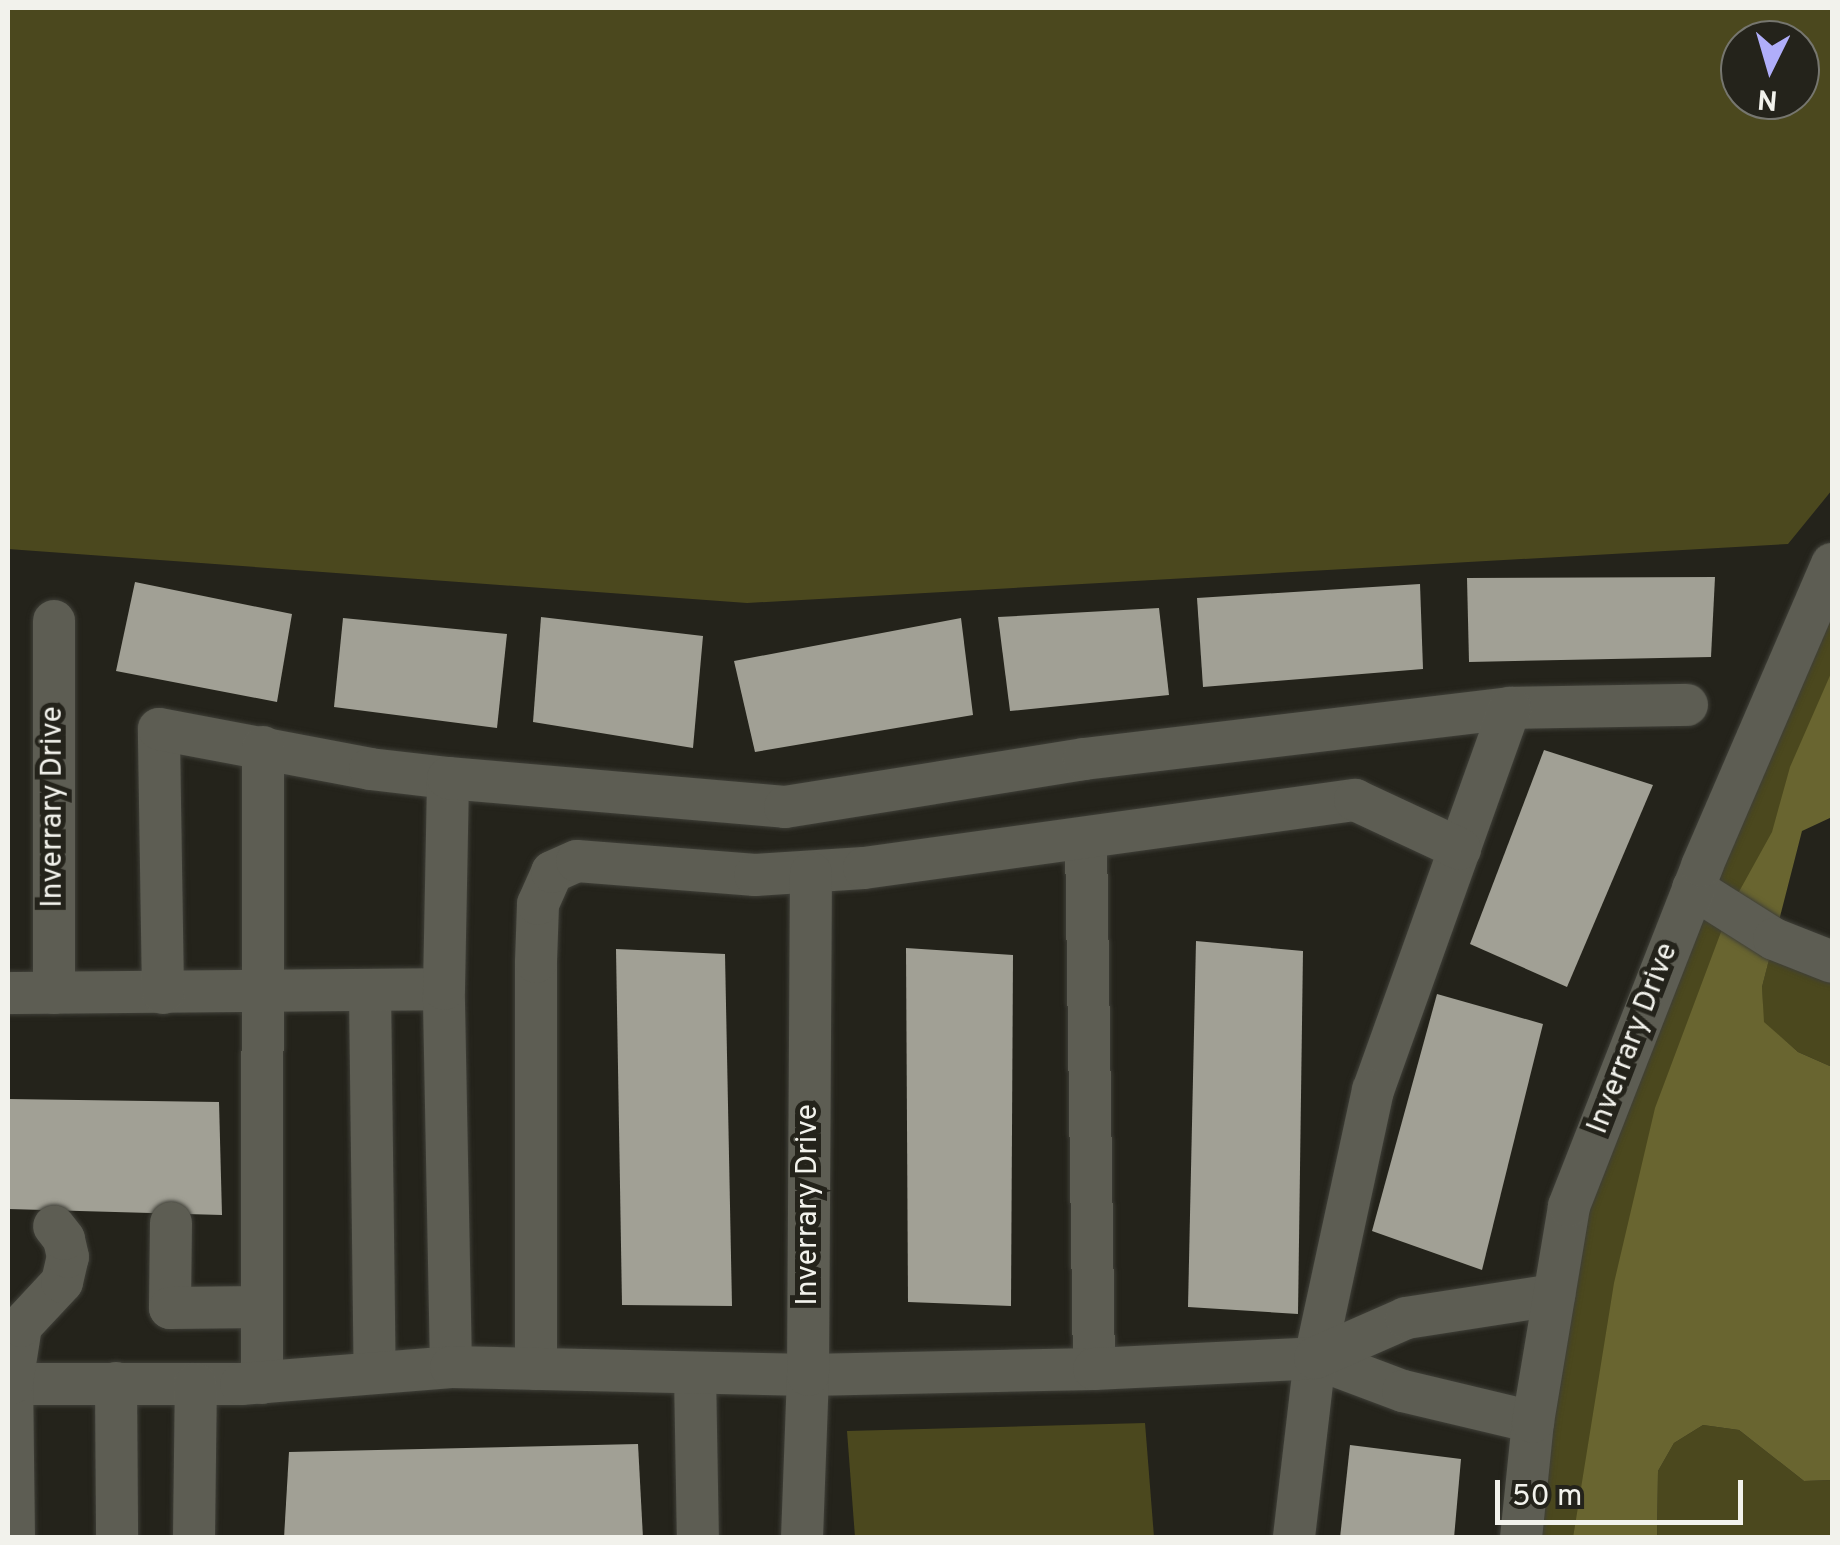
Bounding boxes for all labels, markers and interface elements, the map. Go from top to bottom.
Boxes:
north arrow [1720,20,1820,120]
text: N [1756,79,1779,117]
street label: Inverrary Drive [36,706,72,908]
street label: Inverrary Drive [1581,938,1687,1140]
street label: Inverrary Drive [791,1104,827,1306]
scale bar [1500,1460,1748,1522]
text: 50 m [1512,1479,1582,1516]

